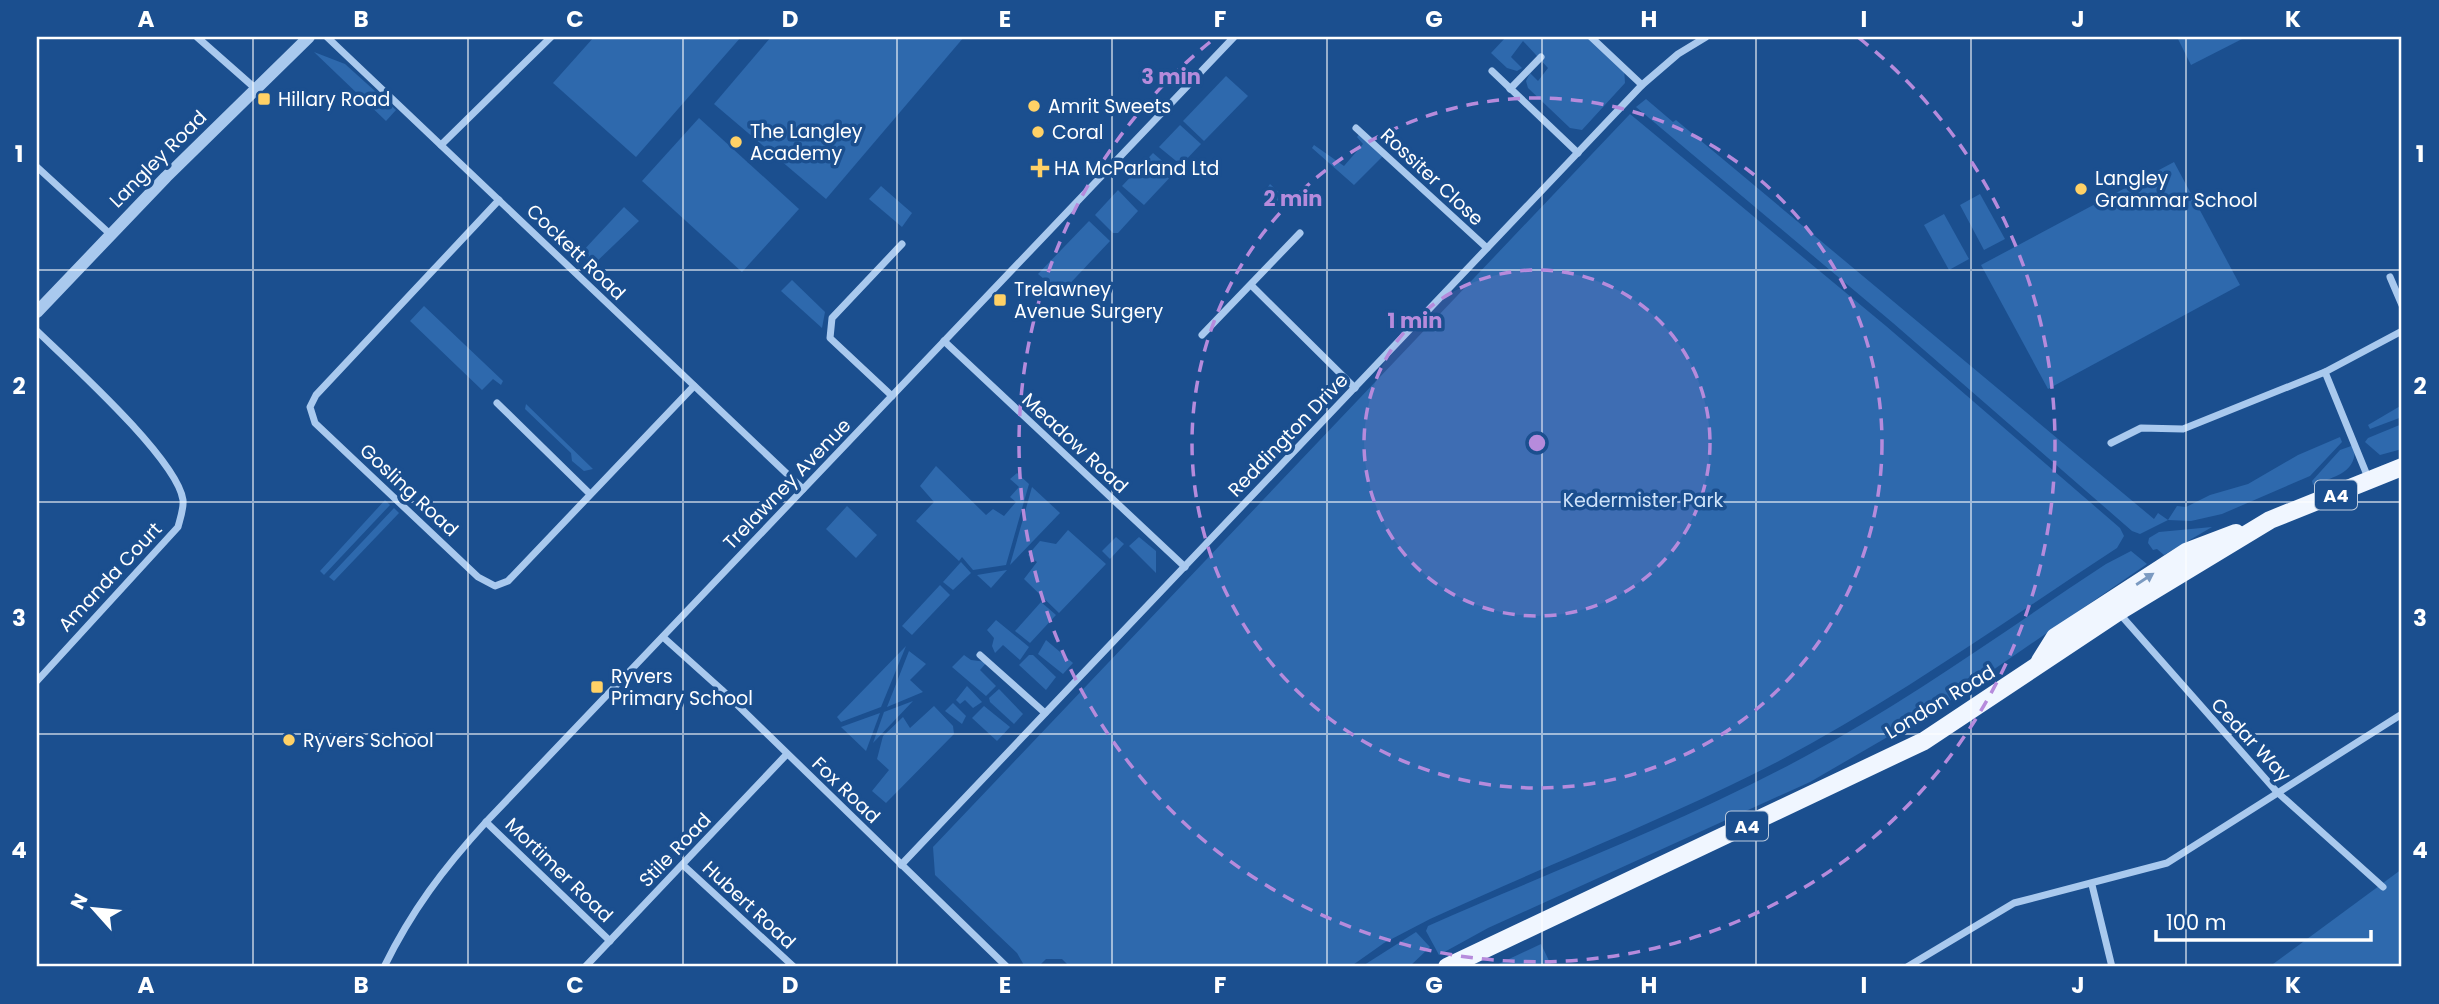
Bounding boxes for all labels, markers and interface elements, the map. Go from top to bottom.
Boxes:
text: A [138,3,155,35]
text: B [353,3,369,35]
text: C [566,3,584,35]
text: D [782,3,798,35]
text: E [999,3,1011,35]
text: F [1214,3,1226,35]
text: G [1425,3,1443,35]
text: H [1641,3,1657,35]
text: I [1861,3,1867,35]
text: J [2071,3,2085,35]
text: K [2285,3,2301,35]
text: 3 min [1141,62,1201,91]
place label: Hillary Road [278,86,390,113]
marker: Hillary Road [256,91,272,107]
place label: Amrit Sweets [1048,93,1171,120]
marker: Amrit Sweets [1026,98,1042,114]
street label: Langley Road [103,104,213,214]
place label: The Langley Academy [750,118,863,167]
place label: Coral [1052,119,1103,146]
street label: Rossiter Close [1374,122,1490,232]
marker: Coral [1030,124,1046,140]
marker: The Langley Academy [728,134,744,150]
text: 1 [15,138,23,170]
text: 1 [2416,138,2424,170]
place label: HA McParland Ltd [1054,155,1219,182]
marker: HA McParland Ltd [1032,160,1048,176]
place label: Langley Grammar School [2095,165,2258,214]
marker: Langley Grammar School [2073,181,2089,197]
text: 2 min [1263,184,1323,213]
street label: Cockett Road [521,198,631,306]
place label: Trelawney Avenue Surgery [1014,276,1164,325]
marker: Trelawney Avenue Surgery [992,292,1008,308]
text: 1 min [1388,306,1442,335]
street label: Reddington Drive [1222,367,1354,503]
text: 2 [12,370,26,402]
text: 2 [2413,370,2427,402]
street label: Meadow Road [1016,387,1134,499]
street label: Trelawney Avenue [717,412,857,556]
centre of rings [1525,431,1549,455]
street label: Gosling Road [354,437,464,543]
road number: A4 [2315,480,2357,509]
park label: Kedermister Park [1563,487,1724,514]
street label: Amanda Court [52,516,168,638]
one-way arrow [2136,572,2154,586]
text: 3 [12,602,26,634]
text: 3 [2413,602,2427,634]
street label: London Road [1880,658,2000,746]
place label: Ryvers Primary School [611,663,753,712]
marker: Ryvers Primary School [589,679,605,695]
street label: Cedar Way [2205,692,2297,788]
place label: Ryvers School [303,727,434,754]
marker: Ryvers School [281,732,297,748]
street label: Fox Road [806,751,886,829]
street label: Stile Road [633,807,717,893]
street label: Mortimer Road [499,812,619,928]
road number: A4 [1726,812,1768,840]
text: 4 [11,834,27,866]
text: 4 [2412,834,2428,866]
street label: Hubert Road [696,855,802,955]
north arrow [60,874,130,944]
text: N [64,889,95,914]
scale bar [2156,899,2371,943]
text: 100 m [2166,908,2226,937]
text: A [138,969,155,1001]
text: B [353,969,369,1001]
text: C [566,969,584,1001]
text: D [782,969,798,1001]
text: E [999,969,1011,1001]
text: F [1214,969,1226,1001]
text: G [1425,969,1443,1001]
text: H [1641,969,1657,1001]
text: I [1861,969,1867,1001]
text: J [2071,969,2085,1001]
text: K [2285,969,2301,1001]

